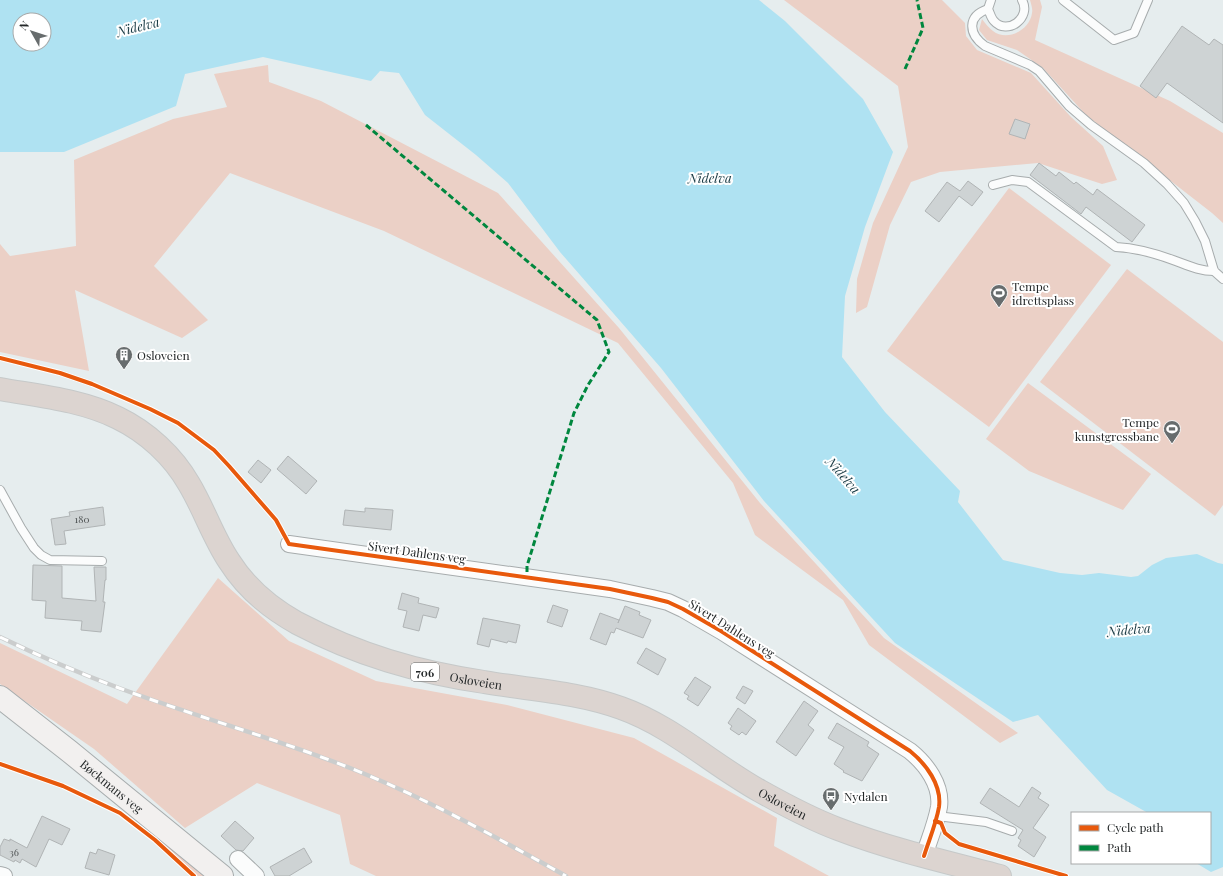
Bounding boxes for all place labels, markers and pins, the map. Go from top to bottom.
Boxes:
place label: Tempe idrettsplass [1012,278,1074,308]
sports icon: Tempe idrettsplass [989,283,1009,308]
building icon: Osloveien [114,345,134,370]
place label: Osloveien [137,347,190,363]
place label: Tempe kunstgressbane [1075,414,1159,444]
sports icon: Tempe kunstgressbane [1162,419,1182,444]
bus stop icon: Nydalen [821,786,841,811]
place label: Nydalen [844,788,888,804]

